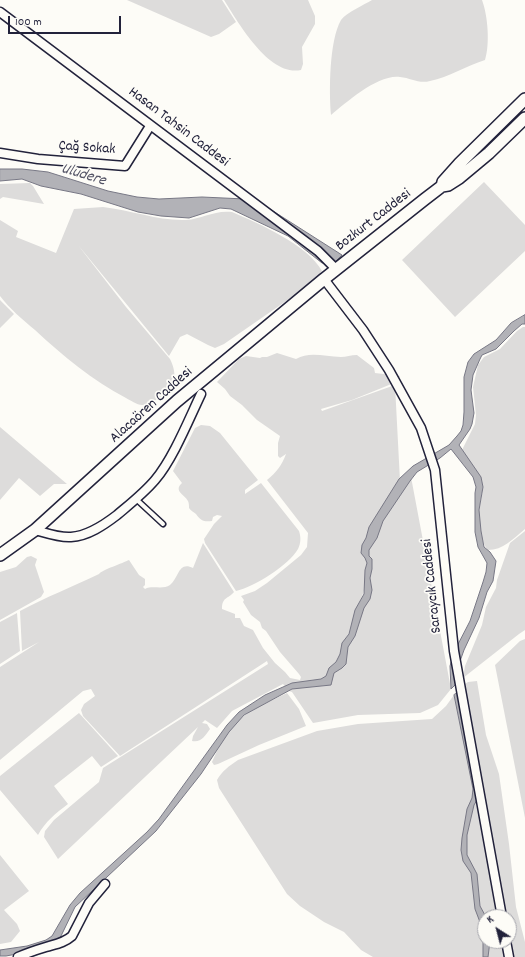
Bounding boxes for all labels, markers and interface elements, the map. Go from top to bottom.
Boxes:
scale bar [10,8,123,34]
text: 100 m [15,14,42,31]
street label: Hasan Tahsin Caddesi [124,84,232,172]
street label: Çağ Sokak [58,138,116,160]
water label: Uludere [58,160,108,192]
street label: Bozkurt Caddesi [333,186,415,256]
street label: Alacaören Caddesi [107,364,197,448]
street label: Saraycık Caddesi [419,538,447,634]
north arrow [477,909,517,949]
text: K [484,912,497,928]

